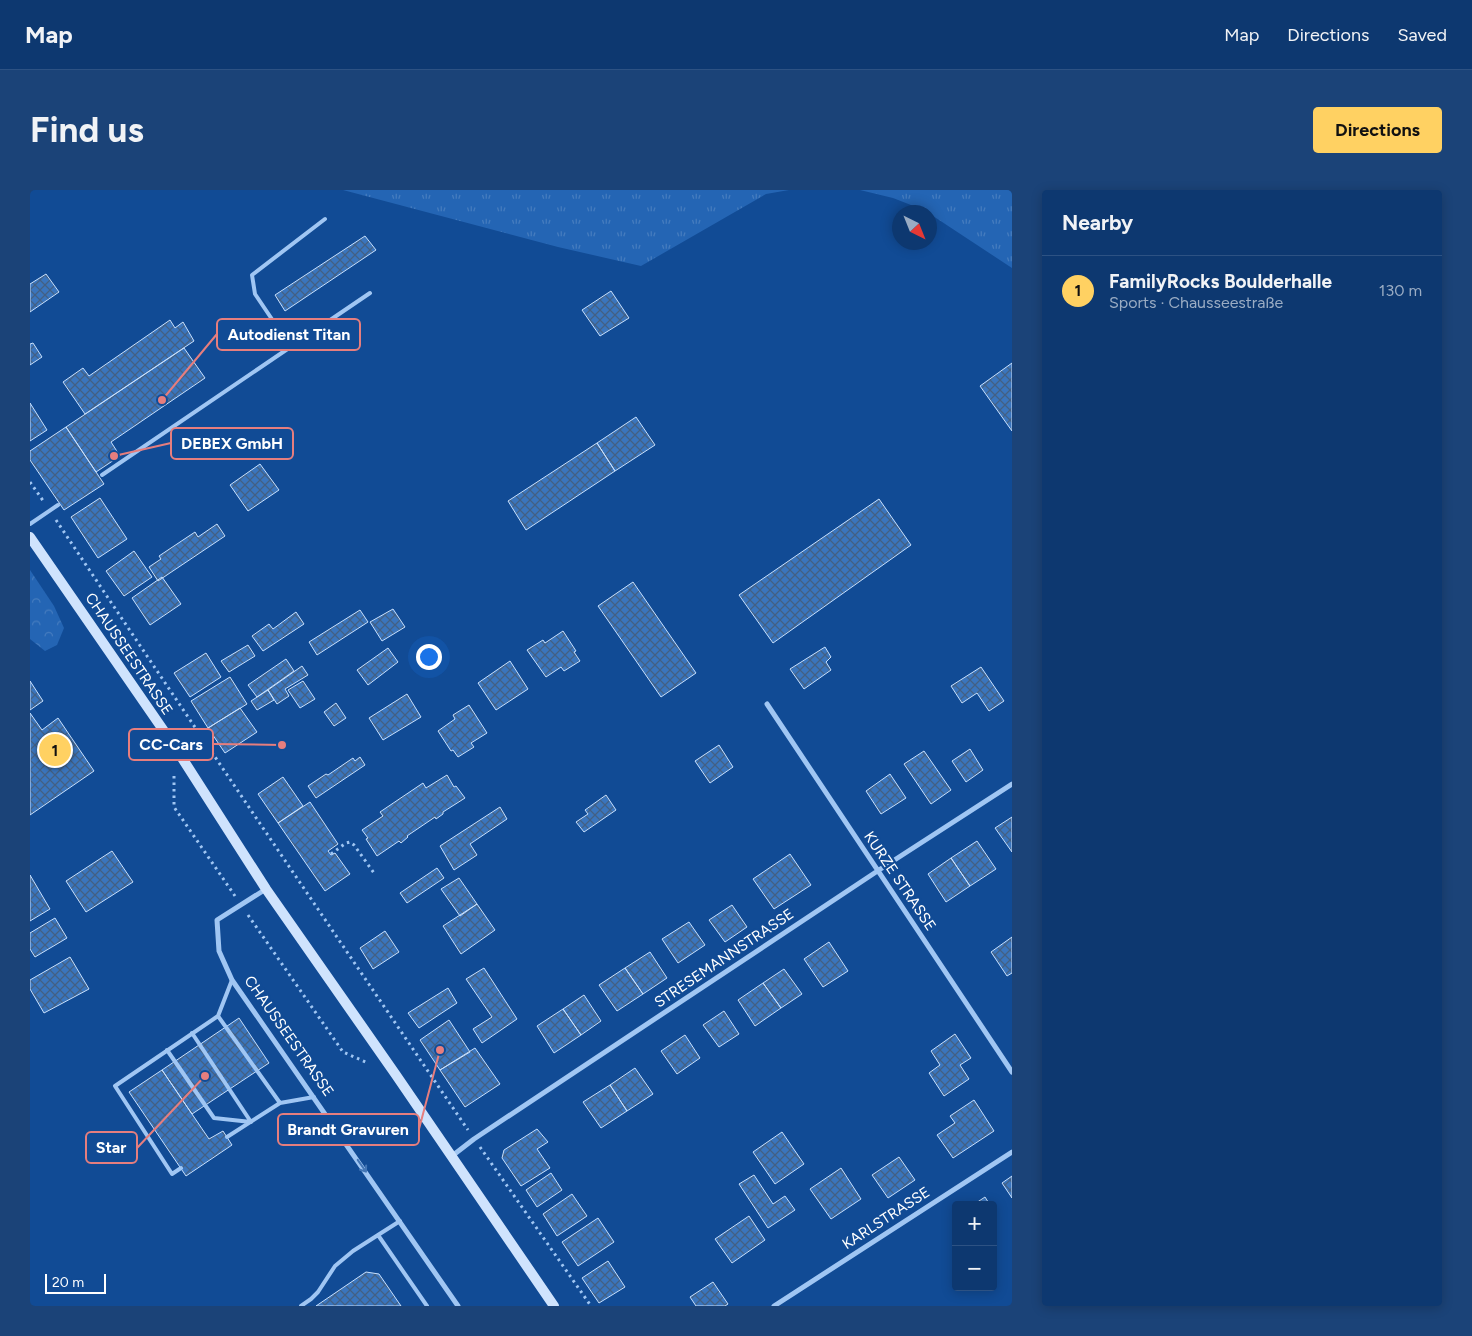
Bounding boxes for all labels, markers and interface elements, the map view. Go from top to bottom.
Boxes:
text: Map [25,20,73,49]
text: Map [1224,24,1259,46]
text: Directions [1287,24,1369,46]
text: Saved [1397,24,1447,46]
button: Directions [1313,107,1442,153]
text: Find us [30,109,144,151]
north arrow [892,205,937,250]
text: Nearby [1062,210,1133,235]
text: FamilyRocks Boulderhalle [1109,270,1332,293]
text: 1 [1075,281,1081,300]
text: 130 m [1379,281,1422,300]
text: Sports · Chausseestraße [1109,293,1283,312]
callout: Autodienst Titan [217,319,360,350]
text: Autodienst Titan [228,325,350,344]
callout: DEBEX GmbH [171,428,293,459]
text: DEBEX GmbH [181,434,283,453]
street label: CHAUSSEESTRASSE [81,590,177,718]
your location [416,644,442,670]
callout: CC-Cars [129,729,213,760]
pin: 1 [39,731,71,769]
text: CC-Cars [139,735,203,754]
street label: KURZE STRASSE [860,828,940,934]
street label: STRESEMANNSTRASSE [651,905,797,1011]
street label: CHAUSSEESTRASSE [241,972,337,1100]
callout: Brandt Gravuren [278,1114,419,1145]
text: Brandt Gravuren [287,1120,409,1139]
callout: Star [86,1132,137,1163]
text: Star [96,1138,126,1157]
one-way arrow [357,1159,367,1173]
street label: KARLSTRASSE [839,1183,933,1253]
map controls [952,1201,997,1291]
button: + [952,1201,997,1246]
button: − [952,1246,997,1291]
scale bar [45,1271,106,1294]
text: 20 m [52,1274,84,1291]

